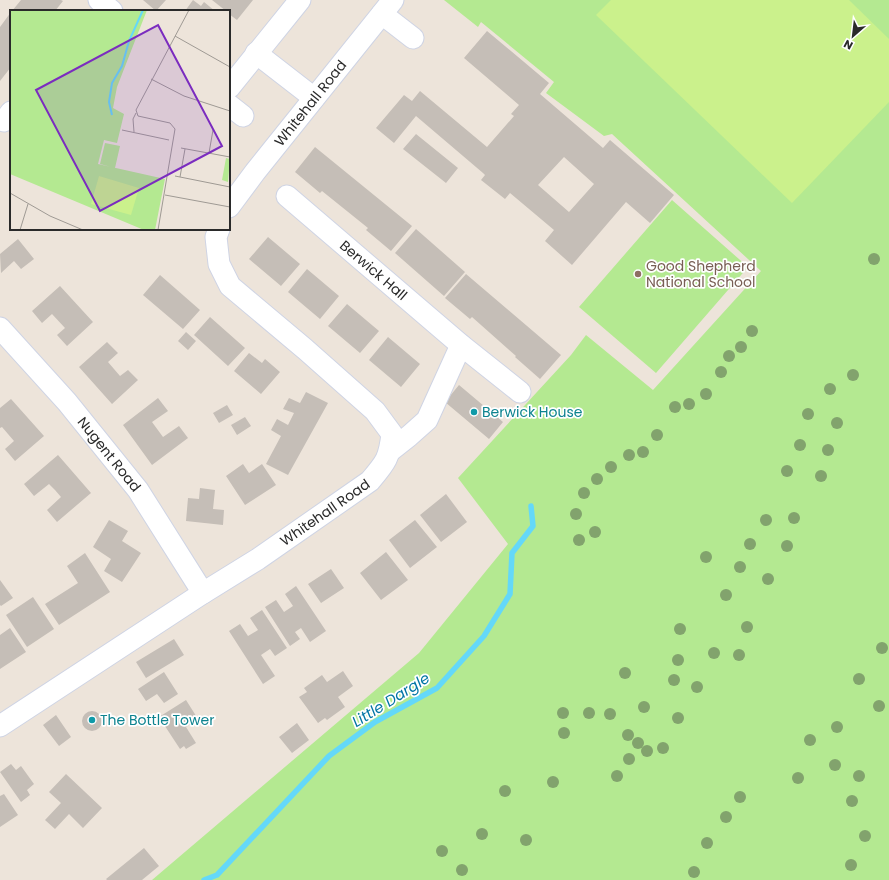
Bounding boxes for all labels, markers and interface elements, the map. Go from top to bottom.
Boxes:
inset map [10,10,230,230]
north arrow [833,16,873,56]
text: N [841,36,856,54]
street label: Whitehall Road [270,56,351,150]
street label: Berwick Hall [336,236,412,305]
place label: Good Shepherd National School [646,256,756,292]
marker: Good Shepherd National School [633,269,643,279]
place label: Berwick House [482,402,583,422]
marker: Berwick House [469,407,479,417]
street label: Nugent Road [73,413,146,496]
street label: Whitehall Road [276,474,374,551]
water label: Little Dargle [348,667,434,732]
place label: The Bottle Tower [100,710,214,730]
marker: The Bottle Tower [87,715,97,725]

